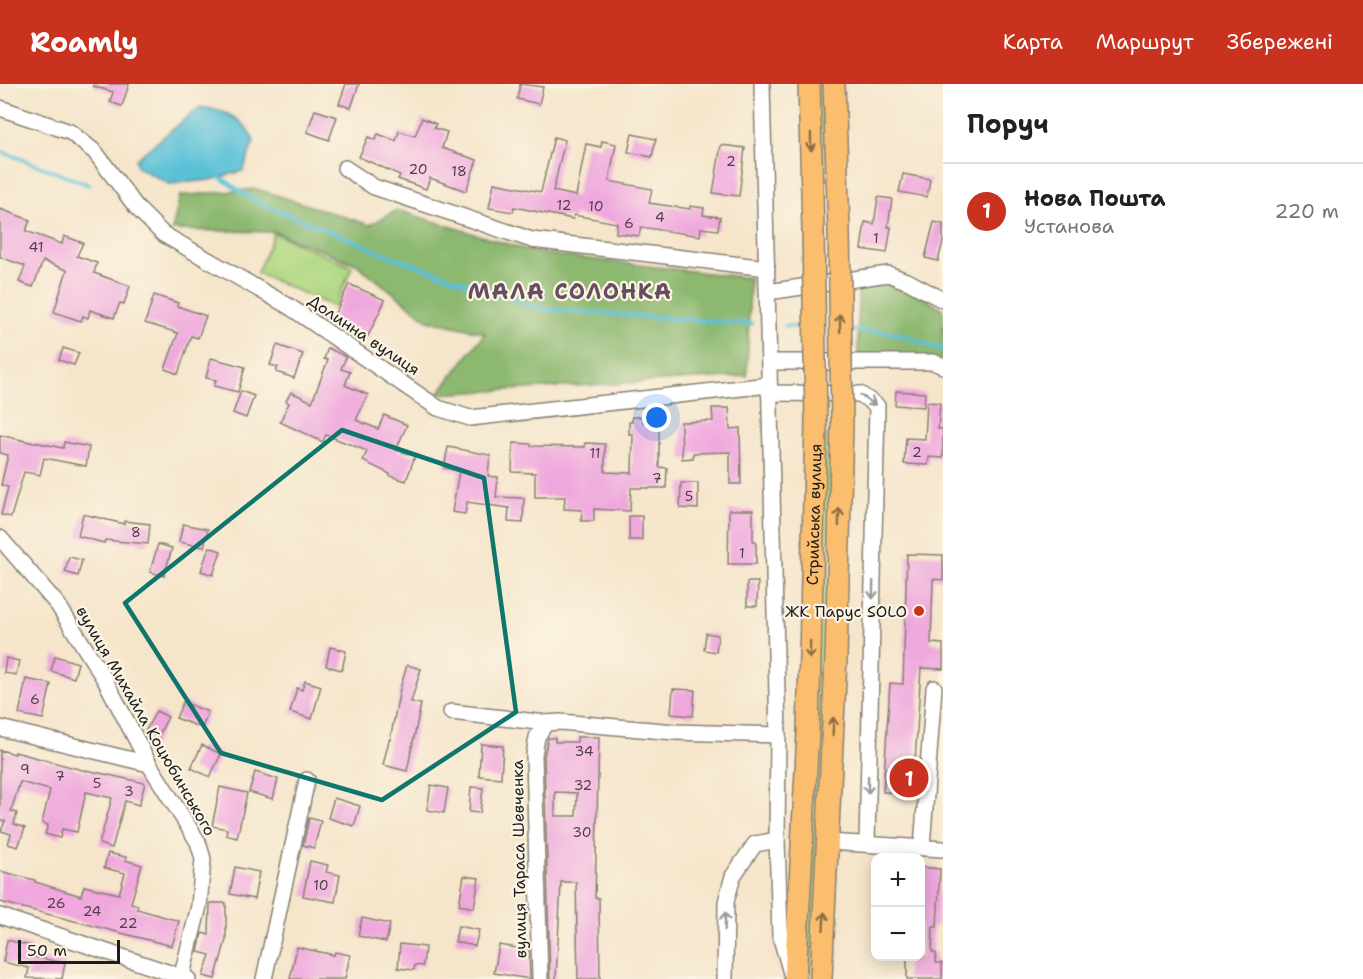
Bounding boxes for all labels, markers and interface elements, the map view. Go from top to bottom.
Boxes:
text: Roamly [30,23,138,61]
text: Карта [1003,28,1063,56]
text: Маршрут [1096,28,1194,56]
text: Збережені [1227,28,1333,56]
text: Поруч [967,106,1049,141]
one-way arrow [805,132,816,152]
house number: 2 [726,152,736,170]
house number: 20 [408,160,428,178]
house number: 18 [451,162,467,180]
text: Нова Пошта [1024,184,1166,213]
house number: 12 [557,196,571,214]
house number: 10 [588,197,604,215]
text: 1 [982,198,991,224]
text: 220 m [1275,198,1339,224]
house number: 4 [655,208,665,226]
text: Установа [1024,213,1114,239]
house number: 6 [624,214,634,232]
house number: 1 [873,229,879,247]
house number: 41 [29,238,43,256]
district label: МАЛА СОЛОНКА [468,277,672,306]
street label: Долинна вулиця [304,290,424,380]
one-way arrow [834,313,846,333]
one-way arrow [859,394,876,406]
your location [642,403,671,432]
street label: Стрийська вулиця [801,443,826,586]
house number: 2 [912,443,922,461]
house number: 11 [589,444,601,462]
house number: 7 [652,469,662,487]
house number: 5 [685,487,693,505]
one-way arrow [834,507,845,527]
house number: 8 [131,523,141,541]
house number: 1 [739,544,745,562]
one-way arrow [867,579,878,599]
place label: ЖК Парус SOLO [785,601,907,622]
street label: вулиця Михайла Коцюбинського [71,602,221,840]
marker: ЖК Парус SOLO [912,604,926,618]
one-way arrow [805,640,816,660]
house number: 6 [30,690,40,708]
one-way arrow [827,716,839,736]
house number: 34 [574,742,594,760]
pin: 1 [890,756,928,800]
street label: вулиця Тараса Шевченка [507,759,531,959]
house number: 9 [20,760,30,778]
house number: 7 [55,767,65,785]
house number: 5 [93,774,101,792]
one-way arrow [863,774,874,794]
house number: 32 [574,776,592,794]
house number: 3 [124,782,134,800]
house number: 30 [572,823,592,841]
map controls [871,853,925,961]
button: + [871,853,925,907]
house number: 10 [313,876,329,894]
house number: 26 [47,894,66,912]
house number: 24 [83,902,102,920]
button: − [871,907,925,961]
one-way arrow [719,911,730,931]
one-way arrow [819,911,830,931]
house number: 22 [119,914,137,932]
scale bar [18,937,120,964]
text: 50 m [27,940,67,961]

